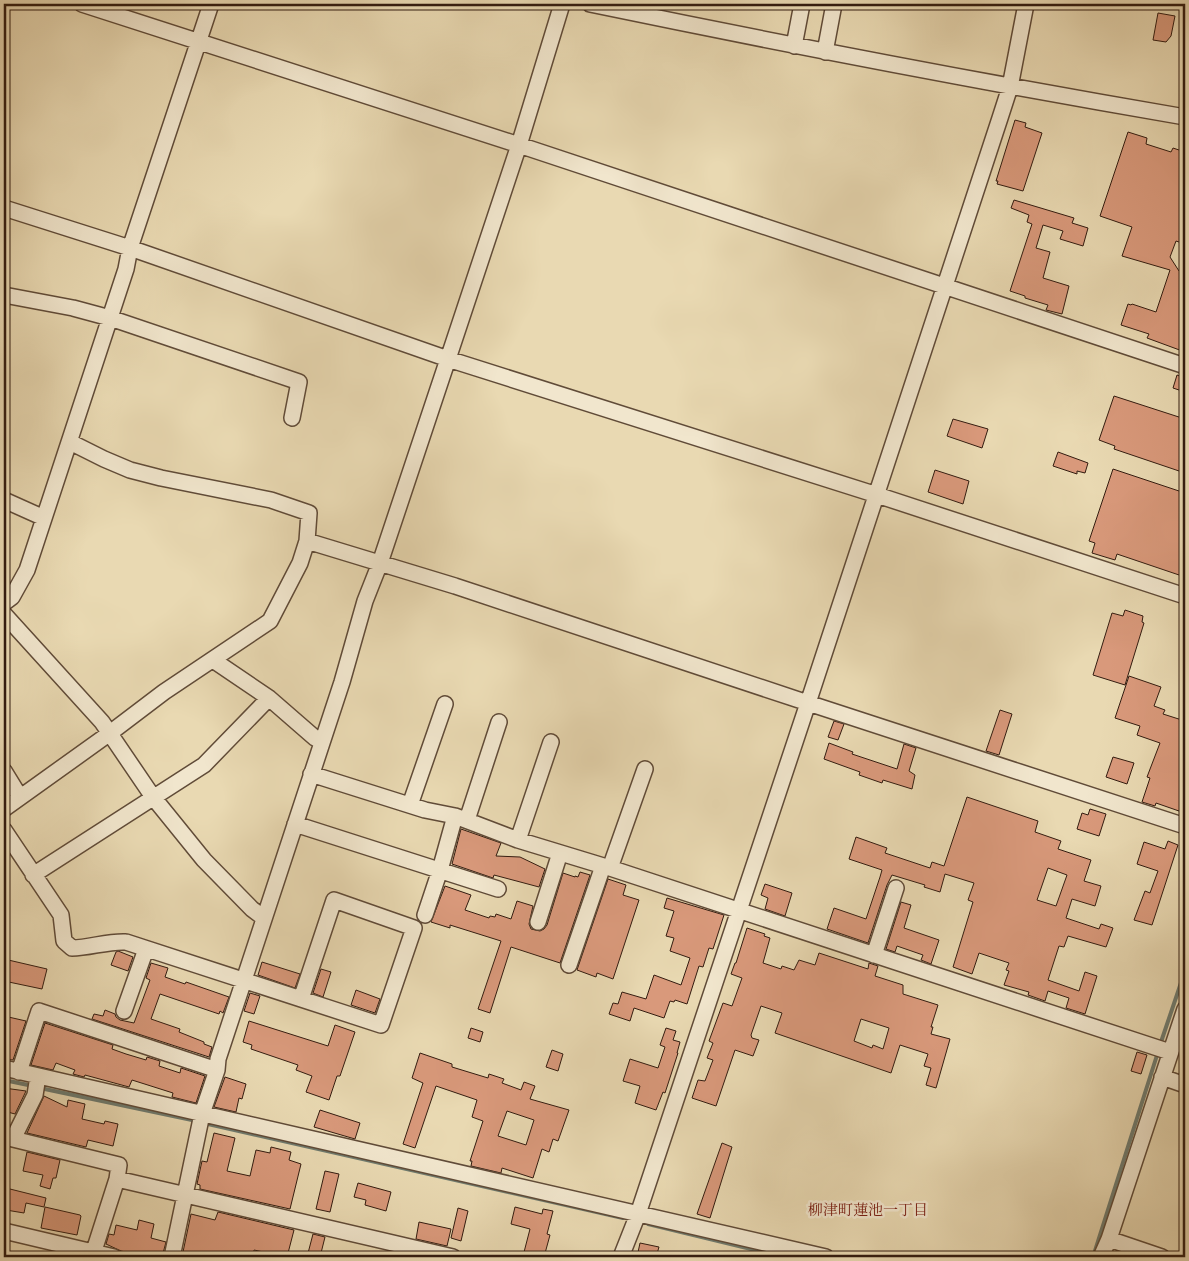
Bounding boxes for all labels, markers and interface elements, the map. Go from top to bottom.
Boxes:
district label: 柳津町蓮池一丁目 [808,1202,928,1219]

